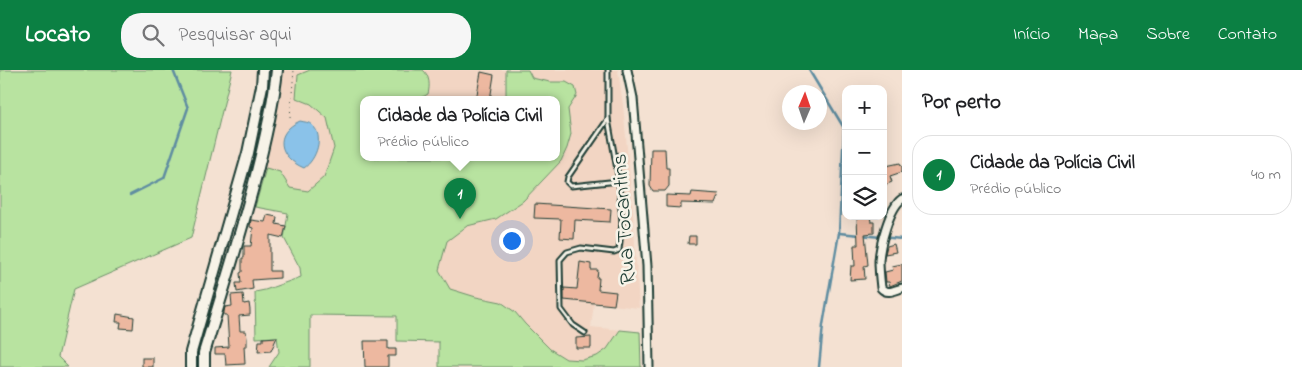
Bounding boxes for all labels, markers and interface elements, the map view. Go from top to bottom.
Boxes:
search box [121,13,471,58]
text: Locato [25,18,91,53]
icon: search [139,21,167,49]
text: Pesquisar aqui [179,22,292,49]
text: Início [1013,22,1050,48]
text: Mapa [1078,22,1118,48]
text: Sobre [1146,22,1190,48]
text: Contato [1218,22,1277,48]
north arrow [782,85,827,130]
map controls [842,85,887,220]
button: + [842,85,887,130]
text: Por perto [922,88,1001,118]
popup [360,96,560,161]
text: Cidade da Polícia Civil [378,103,542,130]
text: Prédio público [378,130,469,154]
button: − [842,130,887,175]
text: Cidade da Polícia Civil [970,150,1135,177]
street label: Rua Tocantins [604,152,646,286]
text: 1 [936,163,942,187]
text: 40 m [1251,163,1281,187]
button: layers [842,175,887,220]
text: Prédio público [970,177,1061,201]
pin: 1 [444,178,476,219]
your location [499,228,525,254]

